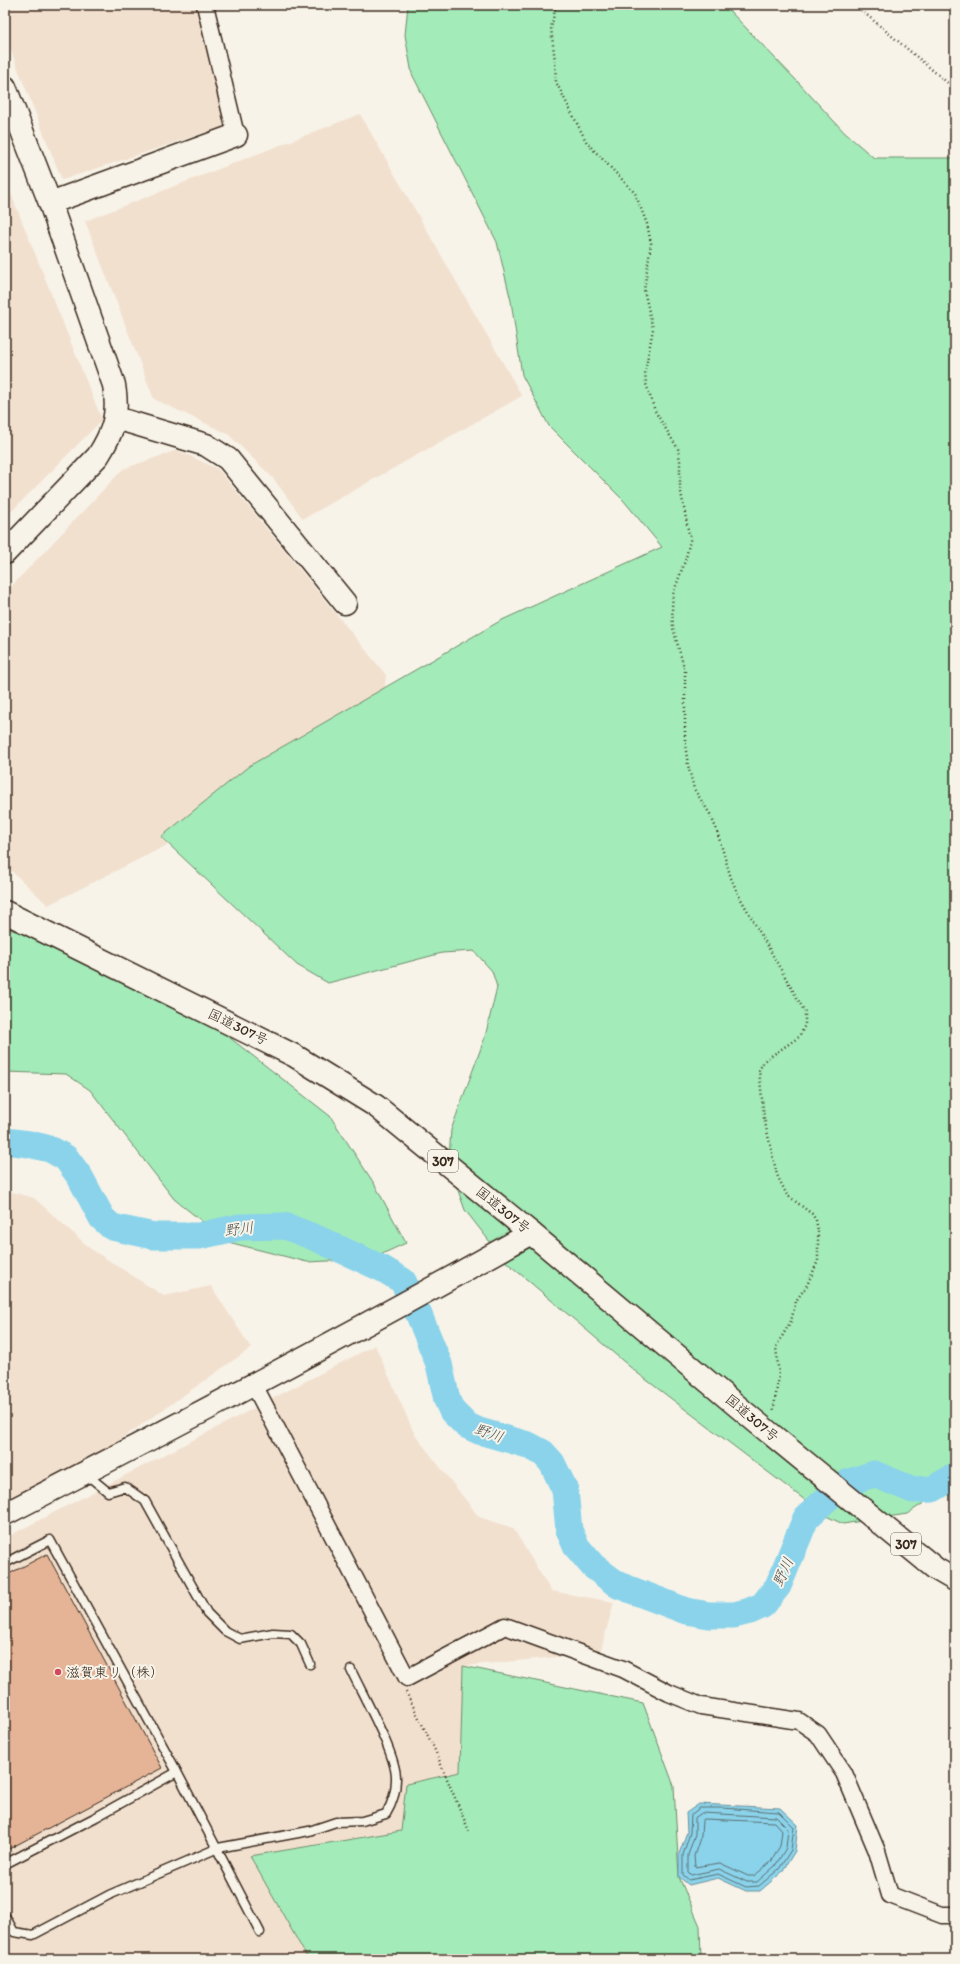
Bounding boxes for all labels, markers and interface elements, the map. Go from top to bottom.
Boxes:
street label: 国道307号 [205,1005,271,1049]
road number: 307 [428,1150,458,1172]
street label: 国道307号 [472,1183,534,1237]
water label: 野川 [223,1218,255,1240]
street label: 国道307号 [722,1391,782,1445]
water label: 野川 [472,1420,506,1446]
road number: 307 [891,1533,921,1555]
water label: 野川 [769,1555,797,1589]
place label: 滋賀東リ（株） [66,1664,164,1681]
marker: 滋賀東リ（株） [53,1667,63,1677]

